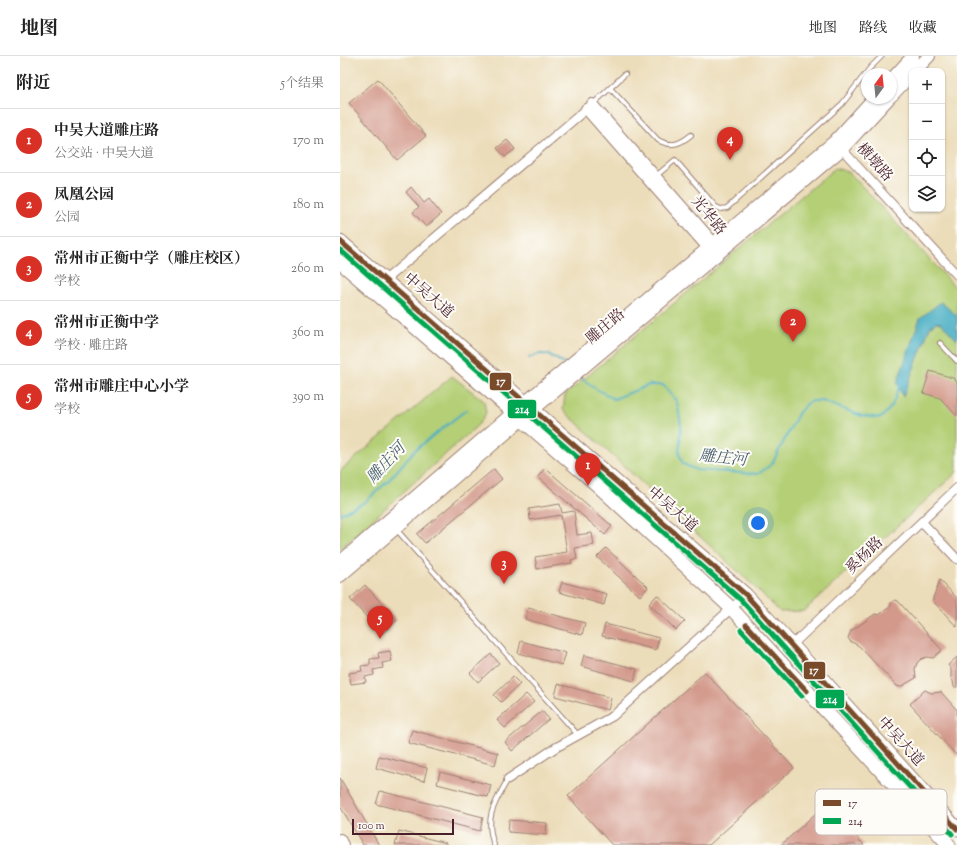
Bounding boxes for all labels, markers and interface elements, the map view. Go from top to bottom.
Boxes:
text: 地图 [20,16,58,43]
text: 地图 [809,19,837,39]
text: 路线 [859,19,887,39]
text: 收藏 [909,19,937,39]
north arrow [861,68,897,104]
map controls [909,68,945,212]
button: + [909,68,945,104]
text: 附近 [16,72,50,96]
text: 5个结果 [281,75,324,93]
button: − [909,104,945,140]
text: 中吴大道雕庄路 [54,121,159,142]
pin: 4 [717,127,743,160]
text: 1 [27,132,31,150]
text: 170 m [293,132,324,150]
street label: 横墩路 [851,139,897,187]
button: locate [909,140,945,176]
text: 公交站 · 中吴大道 [54,145,154,163]
button: layers [909,176,945,212]
text: 凤凰公园 [54,185,114,206]
street label: 光华路 [686,192,730,240]
text: 2 [26,196,32,214]
text: 180 m [293,196,324,214]
text: 公园 [54,209,80,227]
text: 常州市正衡中学（雕庄校区） [54,249,249,270]
text: 3 [26,260,32,278]
text: 260 m [291,260,324,278]
street label: 中吴大道 [398,268,458,324]
text: 学校 [54,273,80,291]
street label: 雕庄路 [582,304,630,350]
pin: 2 [780,309,806,342]
text: 常州市正衡中学 [54,313,159,334]
text: 4 [26,324,32,342]
text: 360 m [292,324,324,342]
text: 学校 · 雕庄路 [54,337,128,355]
line badge: 17 [489,372,512,391]
text: 17 [495,374,506,390]
text: 常州市雕庄中心小学 [54,377,189,398]
text: 5 [27,388,31,406]
text: 390 m [292,388,324,406]
line badge: 214 [507,399,537,419]
text: 学校 [54,401,80,419]
text: 214 [515,402,530,418]
water label: 雕庄河 [362,436,414,489]
water label: 雕庄河 [698,445,751,473]
pin: 1 [575,453,601,486]
street label: 中吴大道 [642,482,702,538]
your location [748,513,768,533]
street label: 奚杨路 [842,533,888,579]
pin: 3 [491,551,517,584]
pin: 5 [367,606,393,639]
line badge: 17 [803,661,826,680]
text: 17 [808,663,819,679]
line badge: 214 [815,689,845,709]
text: 214 [823,692,838,708]
street label: 中吴大道 [872,713,928,771]
legend [815,789,947,835]
text: 17 [848,796,858,812]
text: 214 [848,814,863,830]
scale bar [352,817,454,836]
text: 100 m [358,818,385,834]

